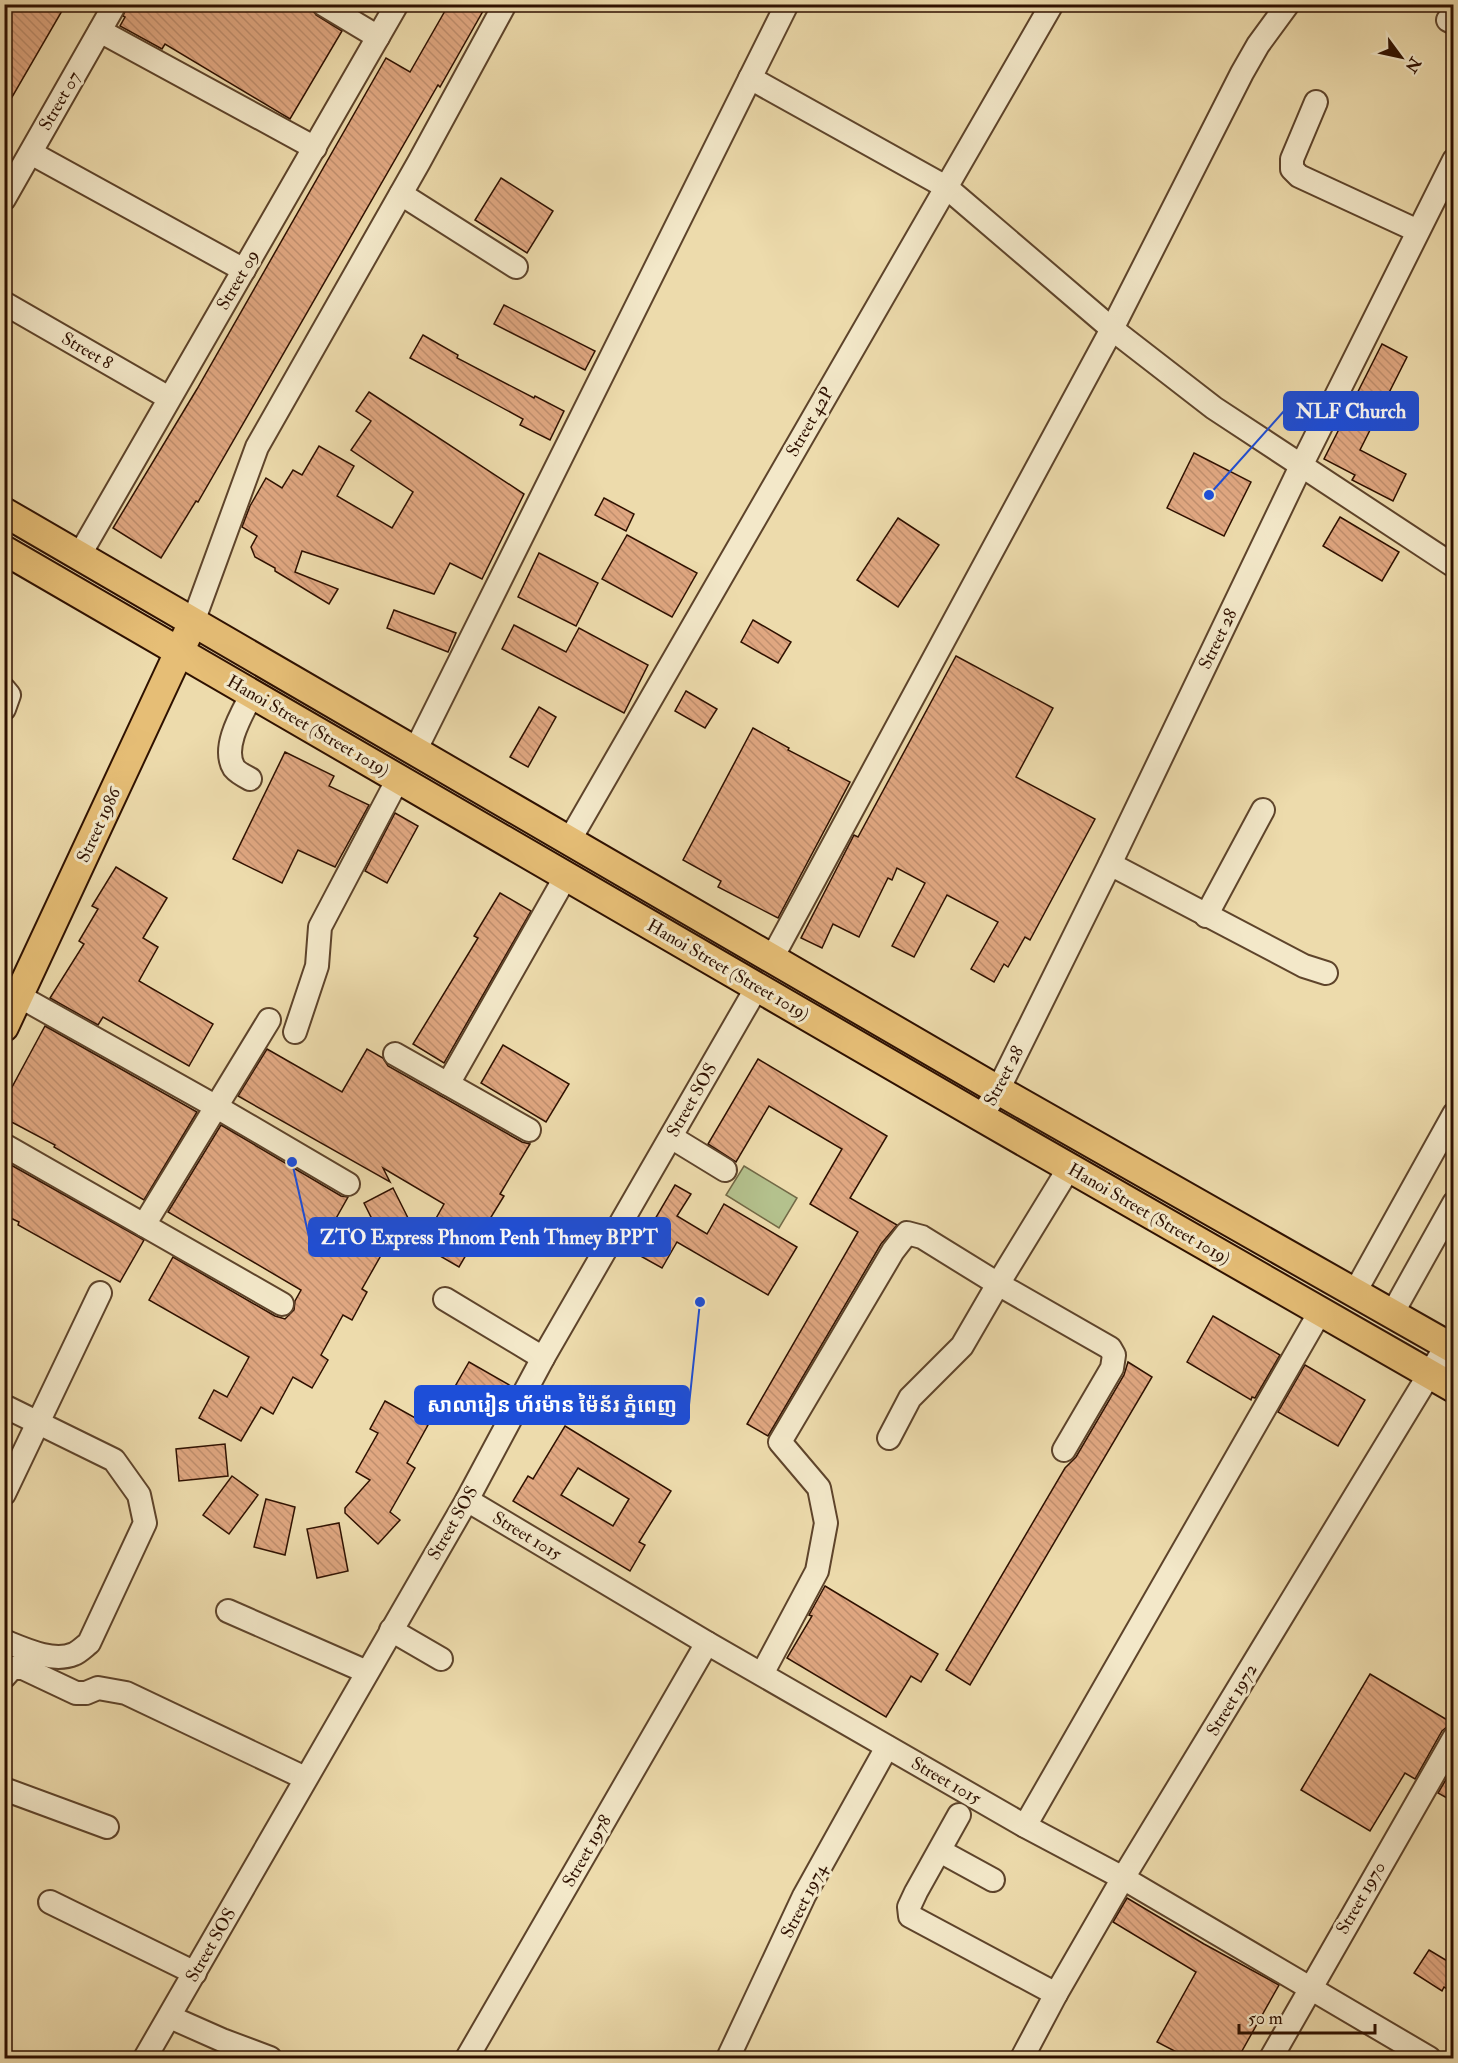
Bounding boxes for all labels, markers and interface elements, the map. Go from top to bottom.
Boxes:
north arrow [1371,27,1431,87]
text: N [1400,52,1426,77]
street label: Street 07 [34,67,86,135]
street label: Street 09 [212,246,264,314]
street label: Street 8 [57,327,117,375]
street label: Street 42P [781,383,839,461]
callout: NLF Church [1284,392,1418,430]
text: NLF Church [1295,399,1407,424]
street label: Street 28 [1193,605,1243,673]
street label: Hanoi Street (Street 1019) [223,670,393,782]
street label: Street 1986 [72,783,127,866]
street label: Hanoi Street (Street 1019) [643,914,813,1026]
street label: Street 28 [979,1042,1029,1110]
street label: Street SOS [662,1059,722,1141]
street label: Hanoi Street (Street 1019) [1064,1158,1234,1270]
callout: ZTO Express Phnom Penh Thmey BPPT [309,1218,670,1256]
text: ZTO Express Phnom Penh Thmey BPPT [320,1225,658,1251]
callout: សាលារៀន ហ័រម៉ាន ម៉ៃន័រ ភ្នំពេញ [415,1386,689,1424]
text: សាលារៀន ហ័រម៉ាន ម៉ៃន័រ ភ្នំពេញ [427,1392,677,1419]
street label: Street SOS [423,1482,483,1564]
street label: Street 1015 [488,1506,566,1566]
street label: Street 1972 [1202,1660,1262,1740]
street label: Street 1015 [907,1752,985,1810]
street label: Street 1978 [557,1811,617,1891]
street label: Street 1970 [1331,1858,1391,1938]
street label: Street 1974 [776,1859,833,1942]
street label: Street SOS [181,1904,241,1986]
scale bar [1239,1997,1376,2035]
text: 50 m [1248,2007,1283,2030]

